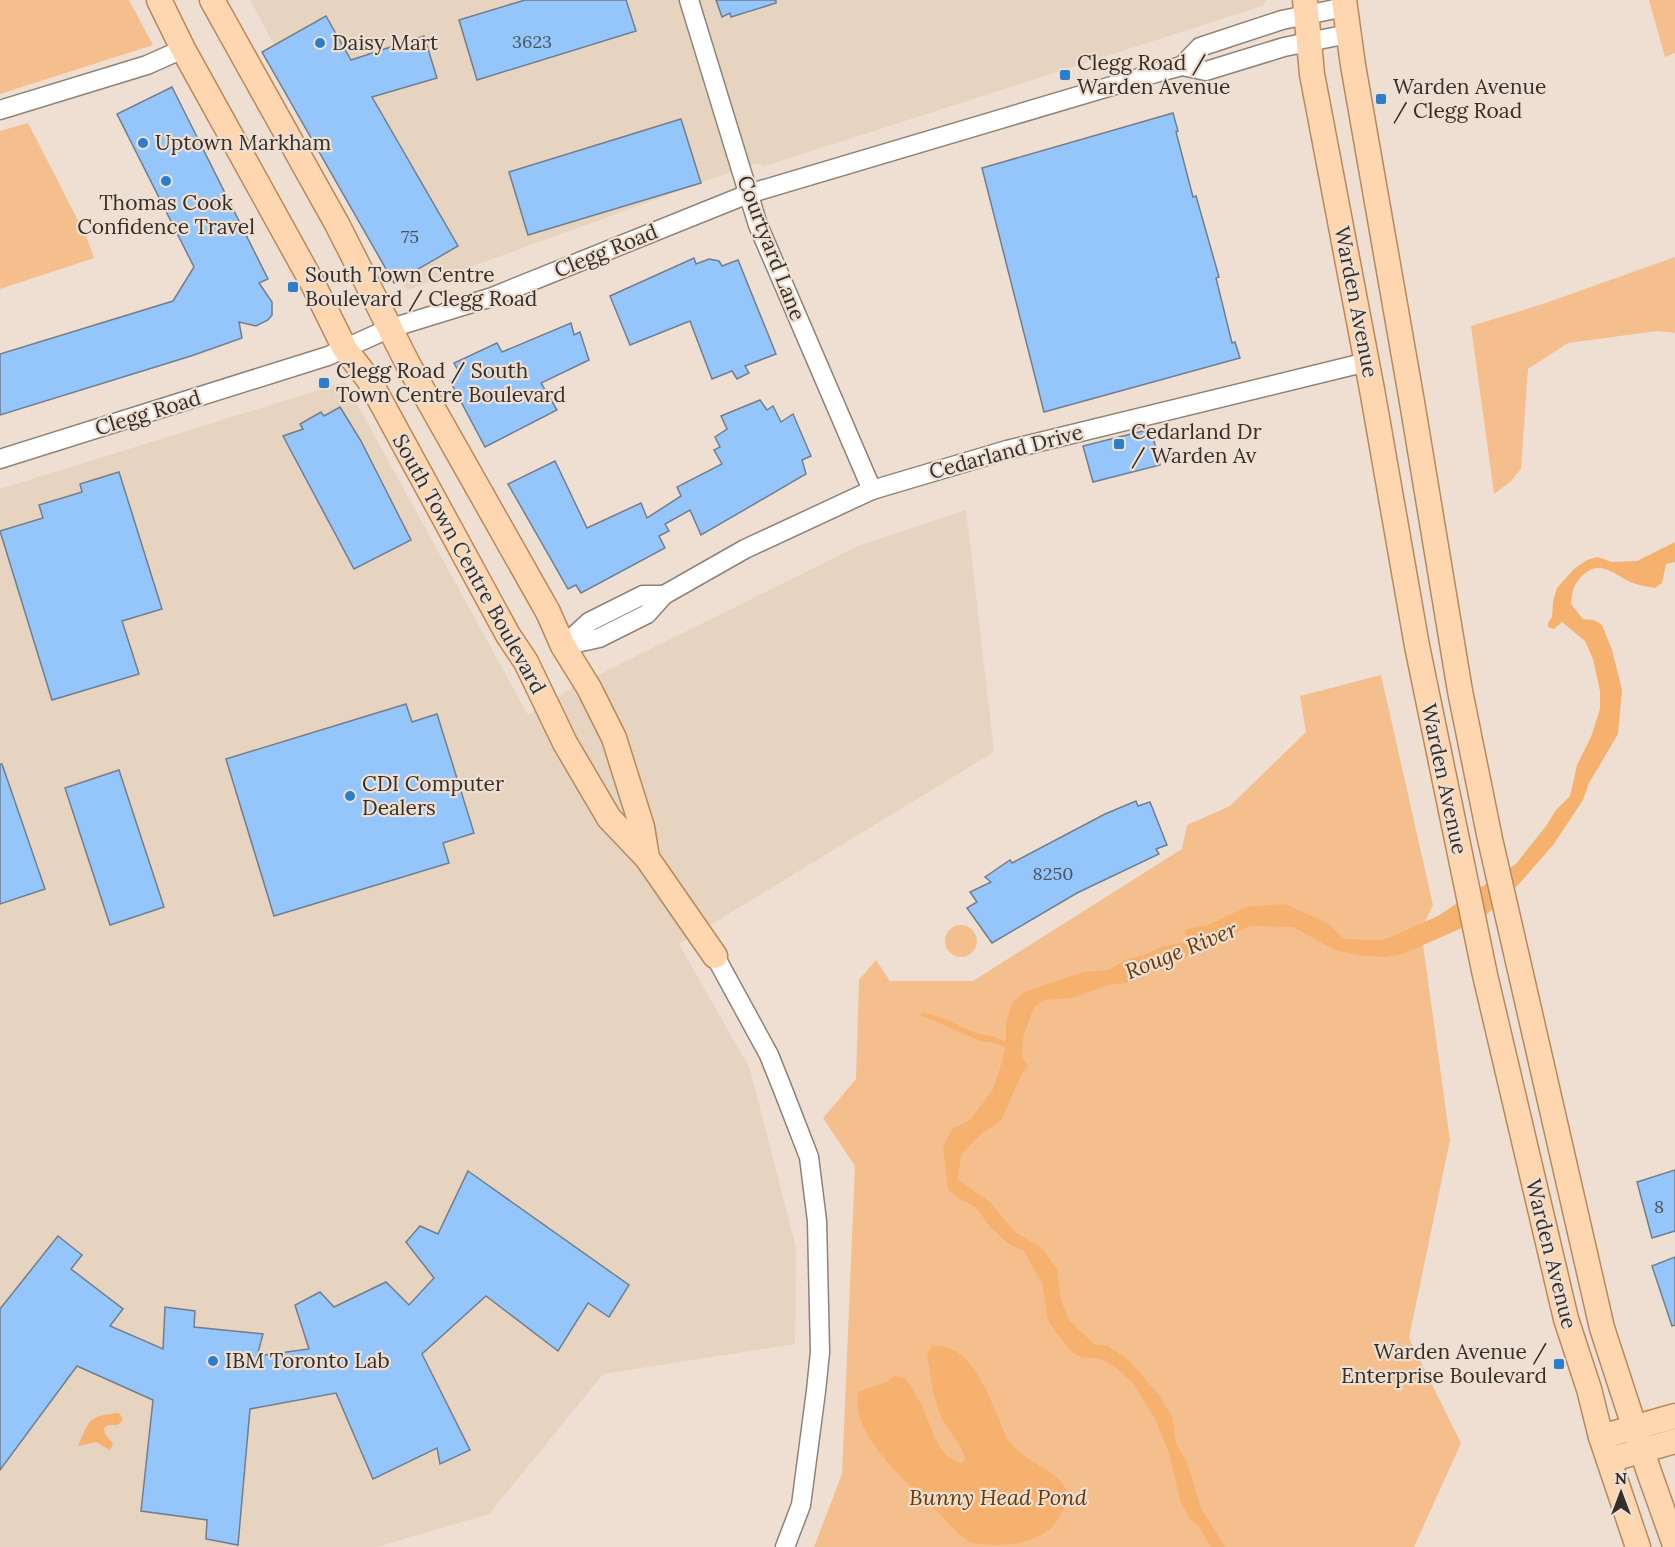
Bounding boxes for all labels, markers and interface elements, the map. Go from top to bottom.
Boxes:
place label: Daisy Mart [332,29,439,56]
house number: 3623 [512,30,552,53]
marker: Daisy Mart [313,36,327,50]
place label: Clegg Road / Warden Avenue [1077,49,1230,100]
marker: Clegg Road / Warden Avenue [1058,68,1072,82]
place label: Warden Avenue / Clegg Road [1393,73,1546,124]
marker: Warden Avenue / Clegg Road [1374,92,1388,106]
place label: Uptown Markham [155,129,331,156]
marker: Uptown Markham [136,136,150,150]
street label: Courtyard Lane [731,171,812,324]
marker: Thomas Cook Confidence Travel [159,174,173,188]
place label: Thomas Cook Confidence Travel [77,189,255,240]
street label: Clegg Road [550,218,662,284]
street label: Warden Avenue [1329,224,1384,380]
house number: 75 [401,225,419,248]
place label: South Town Centre Boulevard / Clegg Road [305,261,537,312]
marker: South Town Centre Boulevard / Clegg Road [286,280,300,294]
place label: Clegg Road / South Town Centre Boulevard [336,357,566,408]
marker: Clegg Road / South Town Centre Boulevard [317,376,331,390]
street label: Clegg Road [92,384,204,441]
street label: Cedarland Drive [926,418,1086,485]
place label: Cedarland Dr / Warden Av [1131,418,1261,469]
street label: South Town Centre Boulevard [387,429,552,698]
marker: Cedarland Dr / Warden Av [1112,437,1126,451]
street label: Warden Avenue [1415,701,1474,857]
place label: CDI Computer Dealers [362,770,504,821]
marker: CDI Computer Dealers [343,789,357,803]
house number: 8250 [1033,862,1073,885]
water label: Rouge River [1121,914,1242,985]
street label: Warden Avenue [1520,1176,1583,1332]
house number: 8 [1654,1195,1664,1218]
place label: Warden Avenue / Enterprise Boulevard [1341,1338,1548,1389]
place label: IBM Toronto Lab [225,1347,390,1374]
marker: IBM Toronto Lab [206,1354,220,1368]
marker: Warden Avenue / Enterprise Boulevard [1552,1357,1566,1371]
north arrow [1591,1463,1651,1523]
text: N [1615,1468,1627,1488]
water label: Bunny Head Pond [909,1483,1088,1511]

